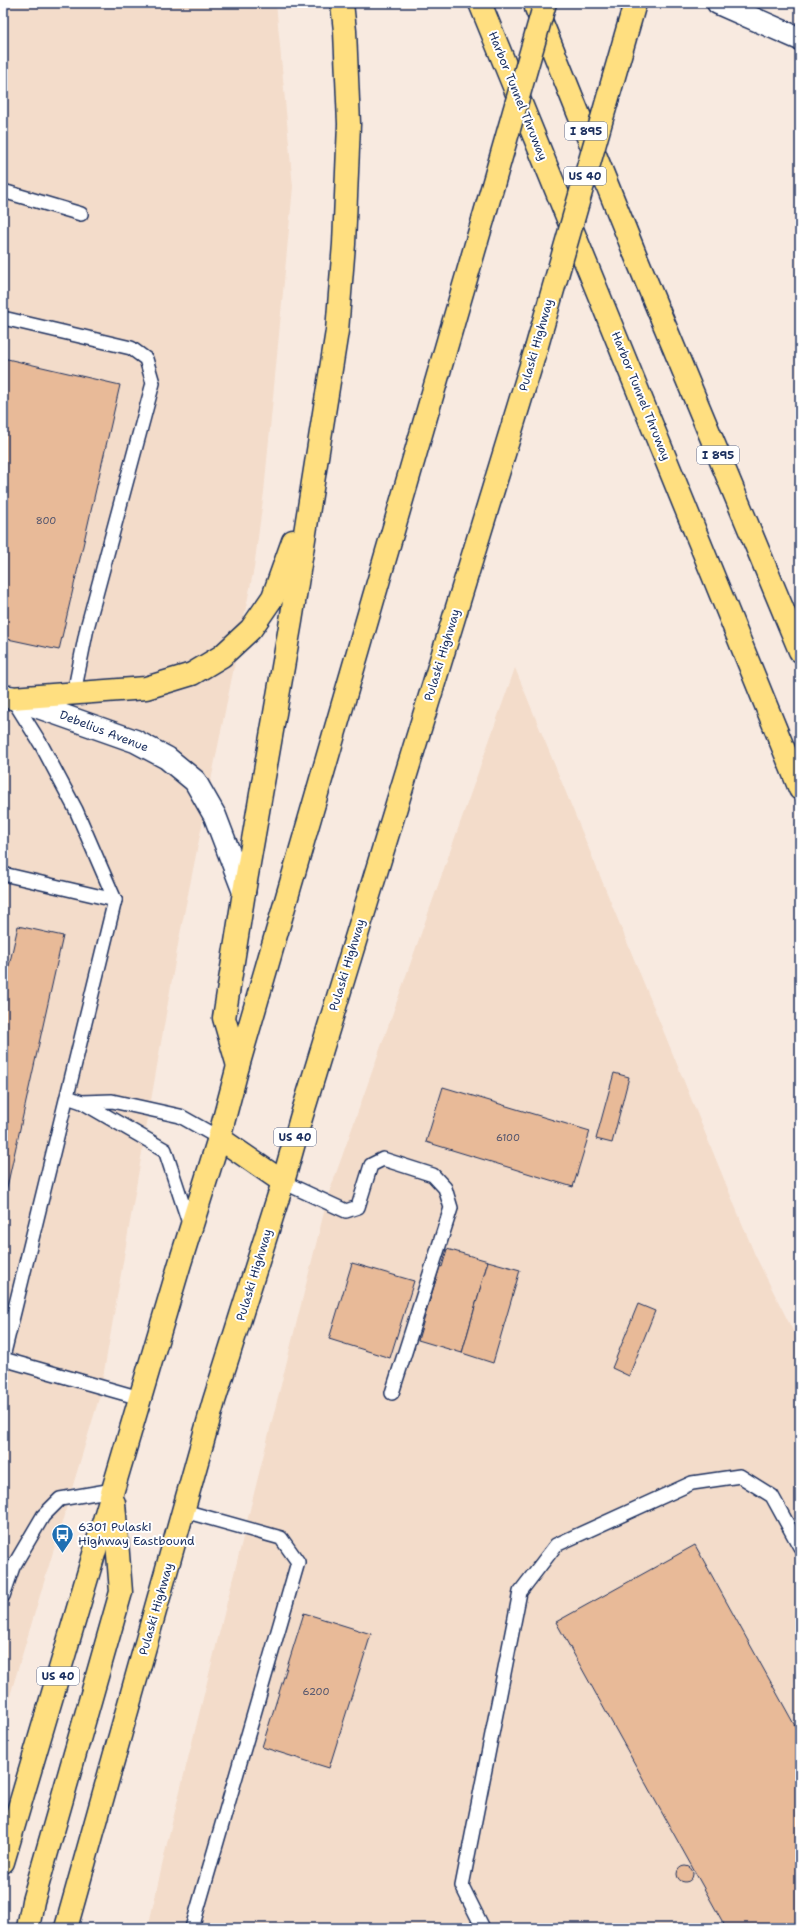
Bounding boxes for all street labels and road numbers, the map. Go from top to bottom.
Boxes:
street label: Harbor Tunnel Thruway [485,29,551,163]
road number: I 895 [565,122,607,140]
road number: US 40 [564,167,606,185]
street label: Pulaski Highway [515,297,557,393]
street label: Harbor Tunnel Thruway [608,329,674,463]
road number: I 895 [697,446,739,464]
street label: Pulaski Highway [420,607,464,703]
street label: Debelius Avenue [57,707,151,755]
street label: Pulaski Highway [325,917,369,1013]
road number: US 40 [274,1128,316,1146]
street label: Pulaski Highway [232,1227,276,1323]
street label: Pulaski Highway [135,1561,177,1657]
road number: US 40 [37,1667,79,1685]

